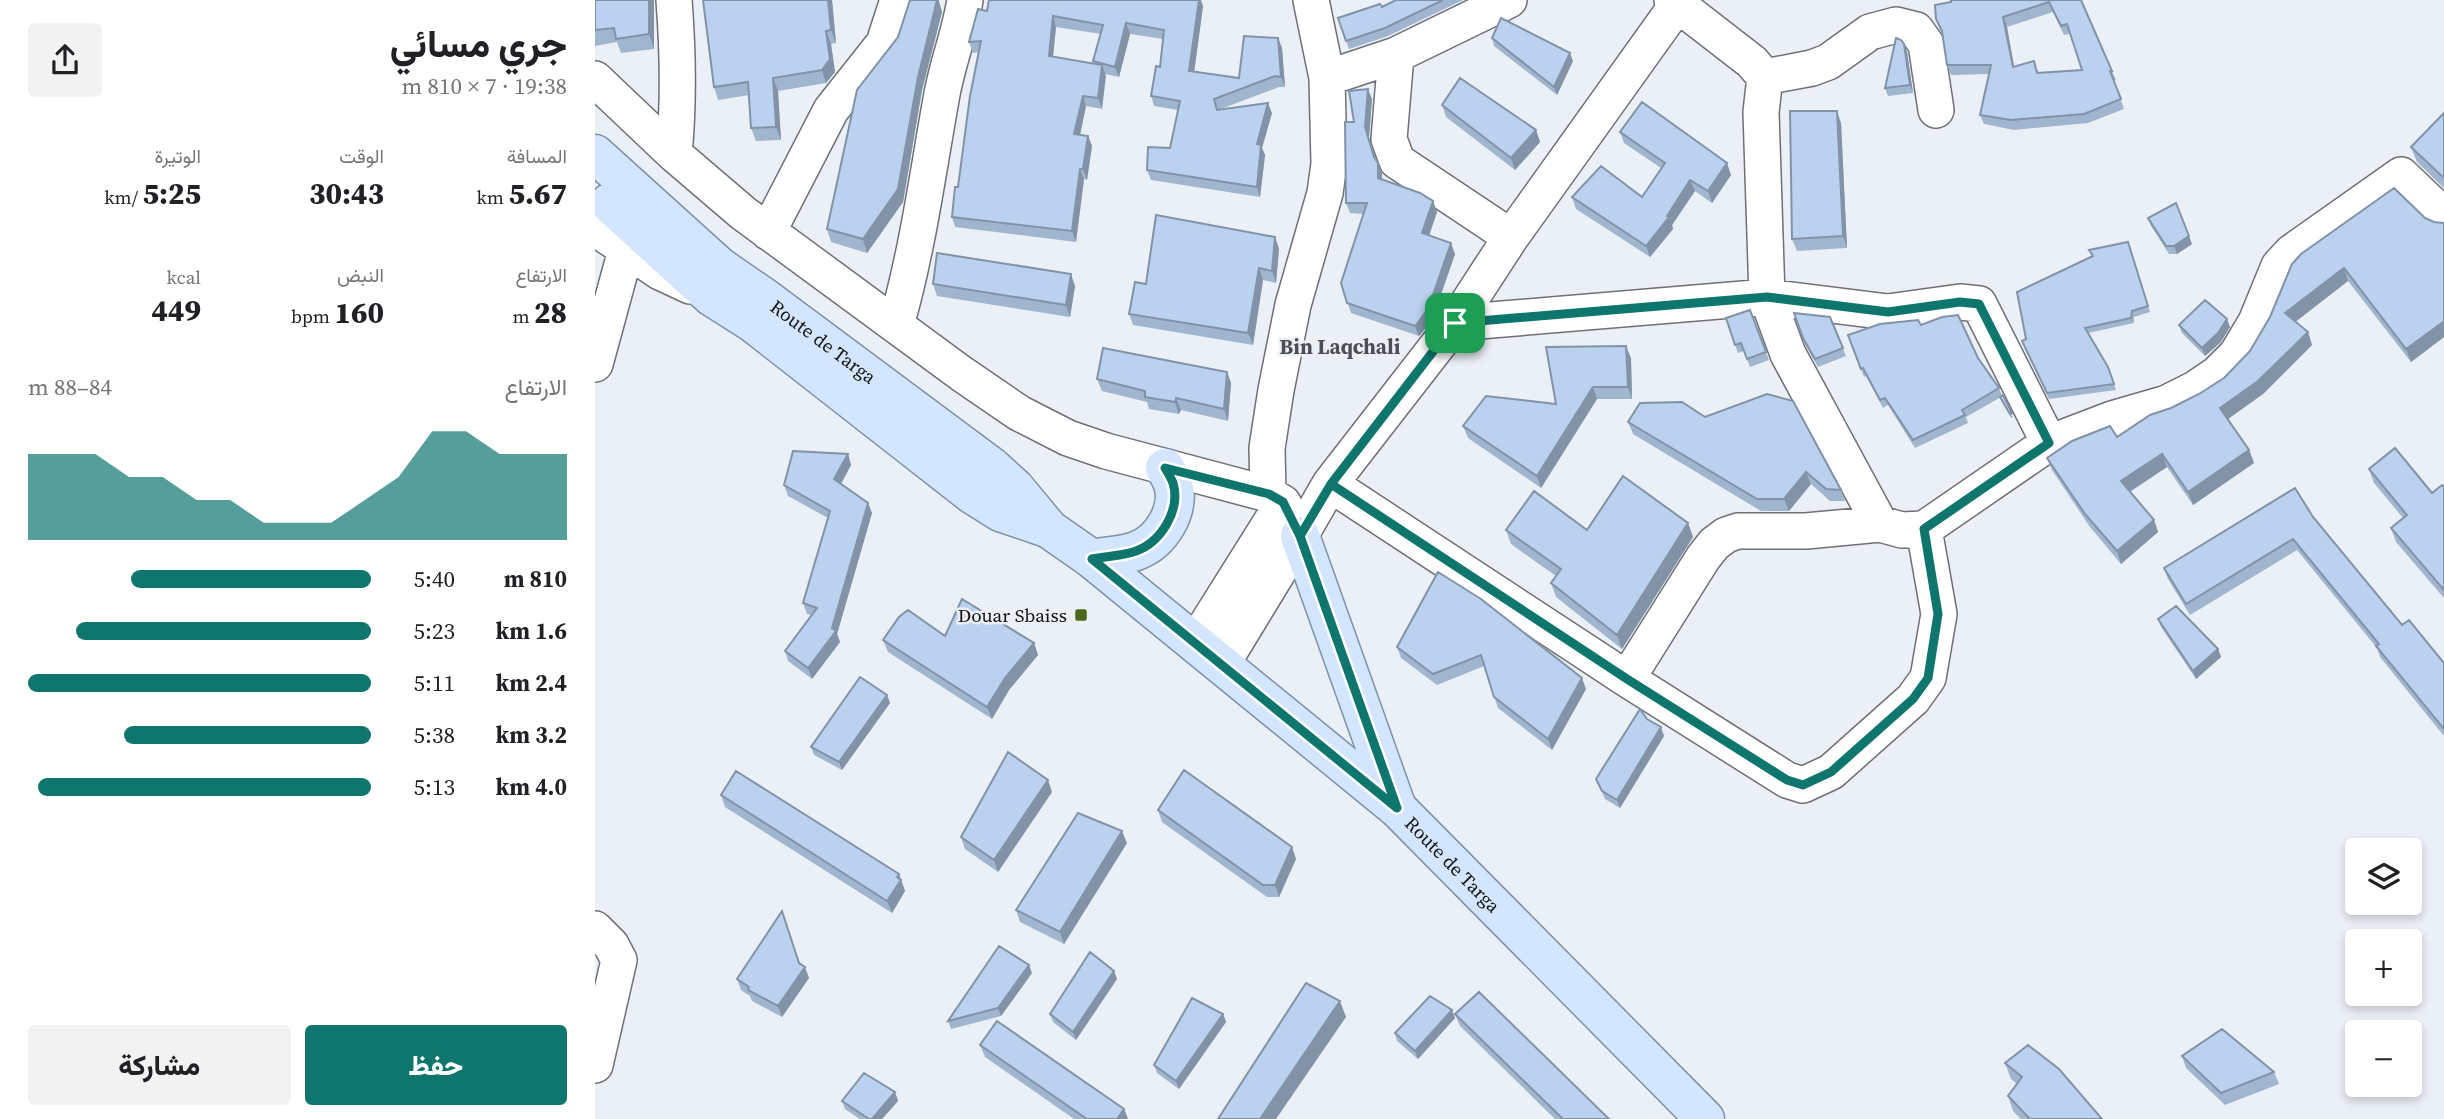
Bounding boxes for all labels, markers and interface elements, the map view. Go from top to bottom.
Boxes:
text: جري مسائي [390,18,567,70]
button: share [28,23,102,97]
text: 19:38 · 7 × 810 m [401,70,567,102]
text: الوتيرة [155,143,201,169]
text: الوقت [339,143,384,169]
text: المسافة [507,143,567,169]
text: 5:25 [142,173,201,214]
text: 30:43 [309,173,384,214]
text: 5.67 [508,173,567,214]
text: /km [104,184,142,210]
text: km [476,184,508,210]
text: النبض [337,262,384,288]
text: الارتفاع [515,262,567,288]
text: kcal [166,264,201,290]
text: 449 [151,290,201,331]
text: 160 [334,292,384,333]
text: 28 [534,292,567,333]
pin [1425,293,1485,353]
street label: Route de Targa [765,294,882,390]
text: bpm [291,303,334,329]
text: m [512,303,534,329]
icon: arrive [1436,304,1474,342]
district label: Bin Laqchali [1280,332,1401,361]
text: 84–88 m [28,371,112,403]
text: الارتفاع [505,371,567,403]
text: 5:40 [414,563,455,595]
text: 810 m [504,563,567,595]
place label: Douar Sbaiss [958,602,1067,628]
marker: Douar Sbaiss [1073,607,1089,623]
text: 5:23 [414,615,455,647]
text: 1.6 km [496,615,567,647]
text: 5:11 [414,667,455,699]
text: 2.4 km [496,667,567,699]
text: 5:38 [414,719,455,751]
text: 3.2 km [496,719,567,751]
text: 5:13 [414,771,455,803]
text: 4.0 km [496,771,567,803]
street label: Route de Targa [1399,811,1506,918]
map controls [2345,838,2422,1097]
button: layers [2345,838,2422,915]
button: + [2345,929,2422,1006]
button: − [2345,1020,2422,1097]
button: مشاركة [28,1025,291,1105]
button: حفظ [305,1025,567,1105]

